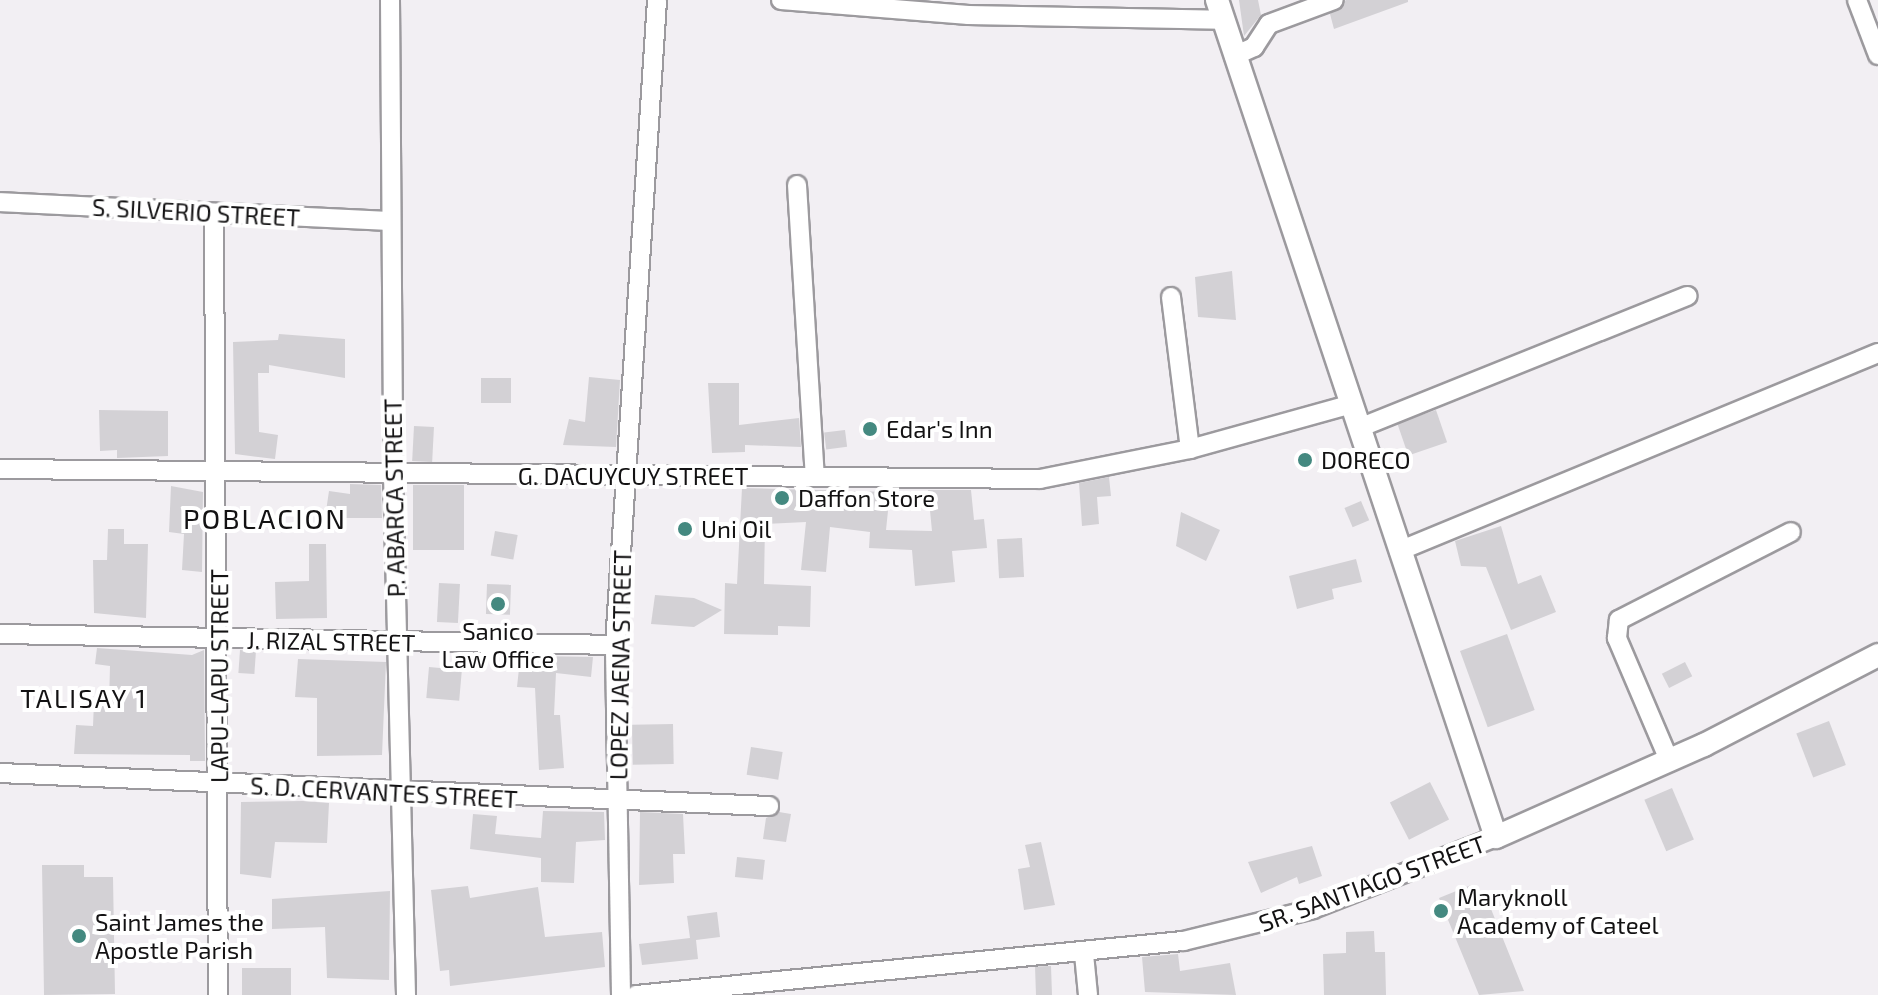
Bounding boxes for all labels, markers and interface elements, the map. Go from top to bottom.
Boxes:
street label: S. SILVERIO STREET [91,192,301,232]
street label: P. ABARCA STREET [378,398,410,598]
place label: Edar's Inn [886,415,993,443]
marker: Edar's Inn [861,420,879,438]
place label: DORECO [1321,446,1411,474]
marker: DORECO [1296,451,1314,469]
street label: G. DACUYCUY STREET [517,462,749,490]
place label: Daffon Store [798,484,935,512]
marker: Daffon Store [773,489,791,507]
district label: POBLACION [183,501,347,535]
place label: Uni Oil [701,515,771,543]
marker: Uni Oil [676,520,694,538]
street label: LOPEZ JAENA STREET [604,549,636,781]
street label: LAPU-LAPU STREET [205,569,233,783]
marker: Sanico Law Office [489,595,507,613]
place label: Sanico Law Office [441,617,555,673]
street label: J. RIZAL STREET [246,625,416,657]
district label: TALISAY 1 [20,682,148,714]
street label: S. D. CERVANTES STREET [250,771,518,813]
street label: SR. SANTIAGO STREET [1255,829,1489,937]
place label: Maryknoll Academy of Cateel [1457,883,1660,939]
marker: Maryknoll Academy of Cateel [1432,902,1450,920]
place label: Saint James the Apostle Parish [95,908,265,964]
marker: Saint James the Apostle Parish [70,927,88,945]

